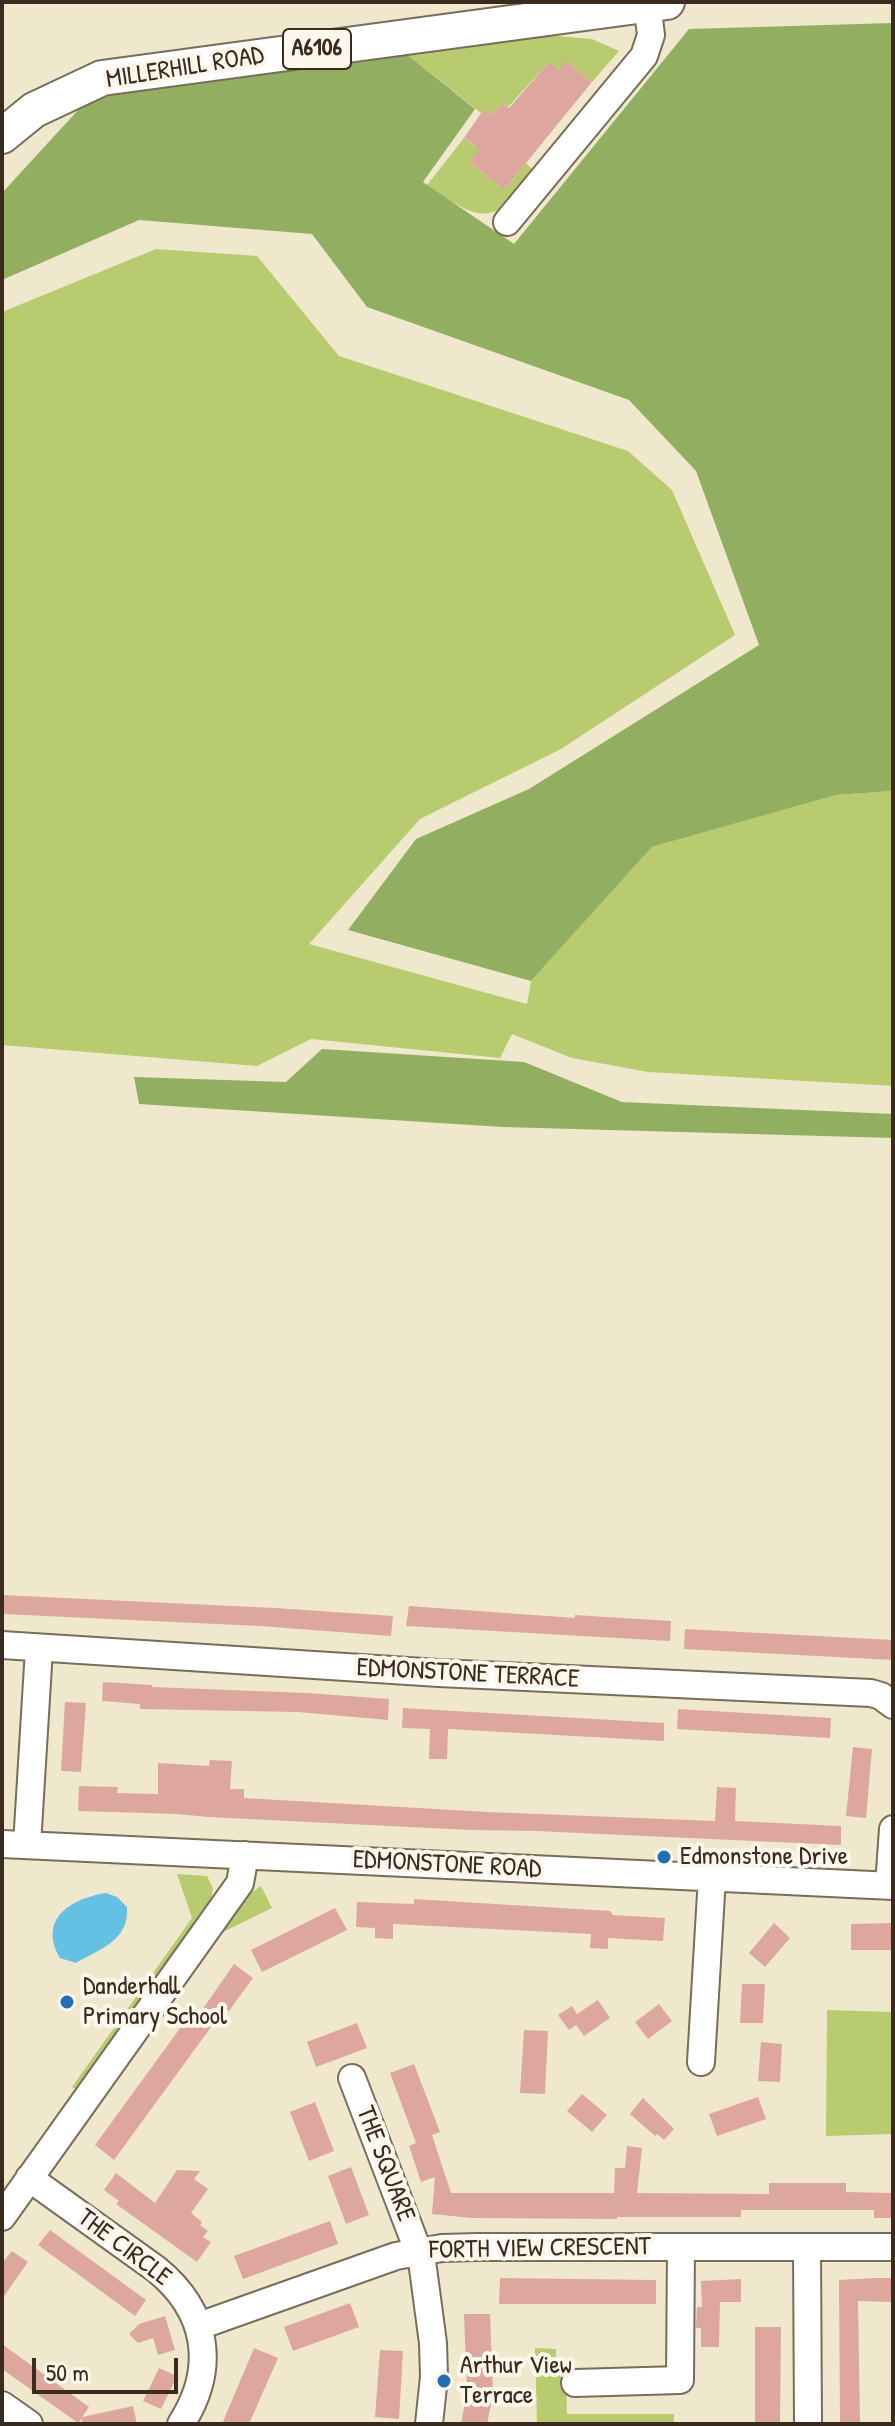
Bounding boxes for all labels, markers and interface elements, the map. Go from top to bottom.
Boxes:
road number: A6106 [283,29,351,69]
street label: MILLERHILL ROAD [104,40,266,96]
street label: EDMONSTONE TERRACE [356,1653,580,1695]
place label: Edmonstone Drive [680,1841,848,1873]
street label: EDMONSTONE ROAD [352,1844,542,1886]
marker: Edmonstone Drive [655,1848,673,1866]
place label: Danderhall Primary School [83,1971,227,2032]
marker: Danderhall Primary School [58,1993,76,2011]
street label: THE SQUARE [349,2102,421,2226]
street label: THE CIRCLE [71,2203,177,2293]
street label: FORTH VIEW CRESCENT [429,2231,651,2267]
scale bar [36,2342,182,2392]
place label: Arthur View Terrace [460,2350,572,2412]
text: 50 m [46,2356,89,2388]
marker: Arthur View Terrace [435,2372,453,2390]

